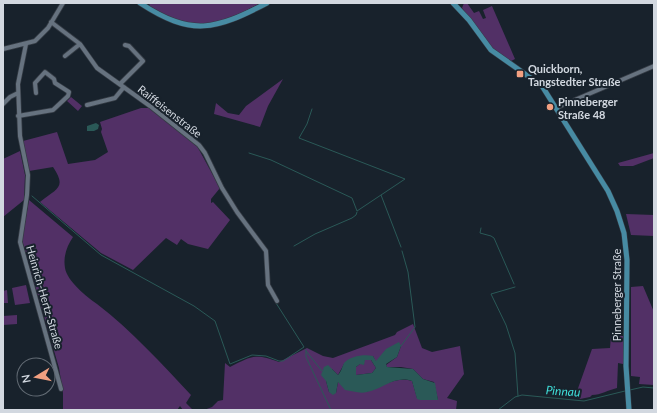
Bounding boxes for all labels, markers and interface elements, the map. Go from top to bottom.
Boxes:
place label: Quickborn, Tangstedter Straße [528,62,621,88]
marker: Quickborn, Tangstedter Straße [515,69,525,79]
street label: Raiffeisenstraße [135,82,205,140]
place label: Pinneberger Straße 48 [558,95,619,121]
marker: Pinneberger Straße 48 [545,102,555,112]
street label: Heinrich-Hertz-Straße [24,244,66,350]
street label: Pinneberger Straße [610,249,623,341]
north arrow [16,357,56,397]
text: N [19,374,33,384]
water label: Pinnau [545,382,581,400]

